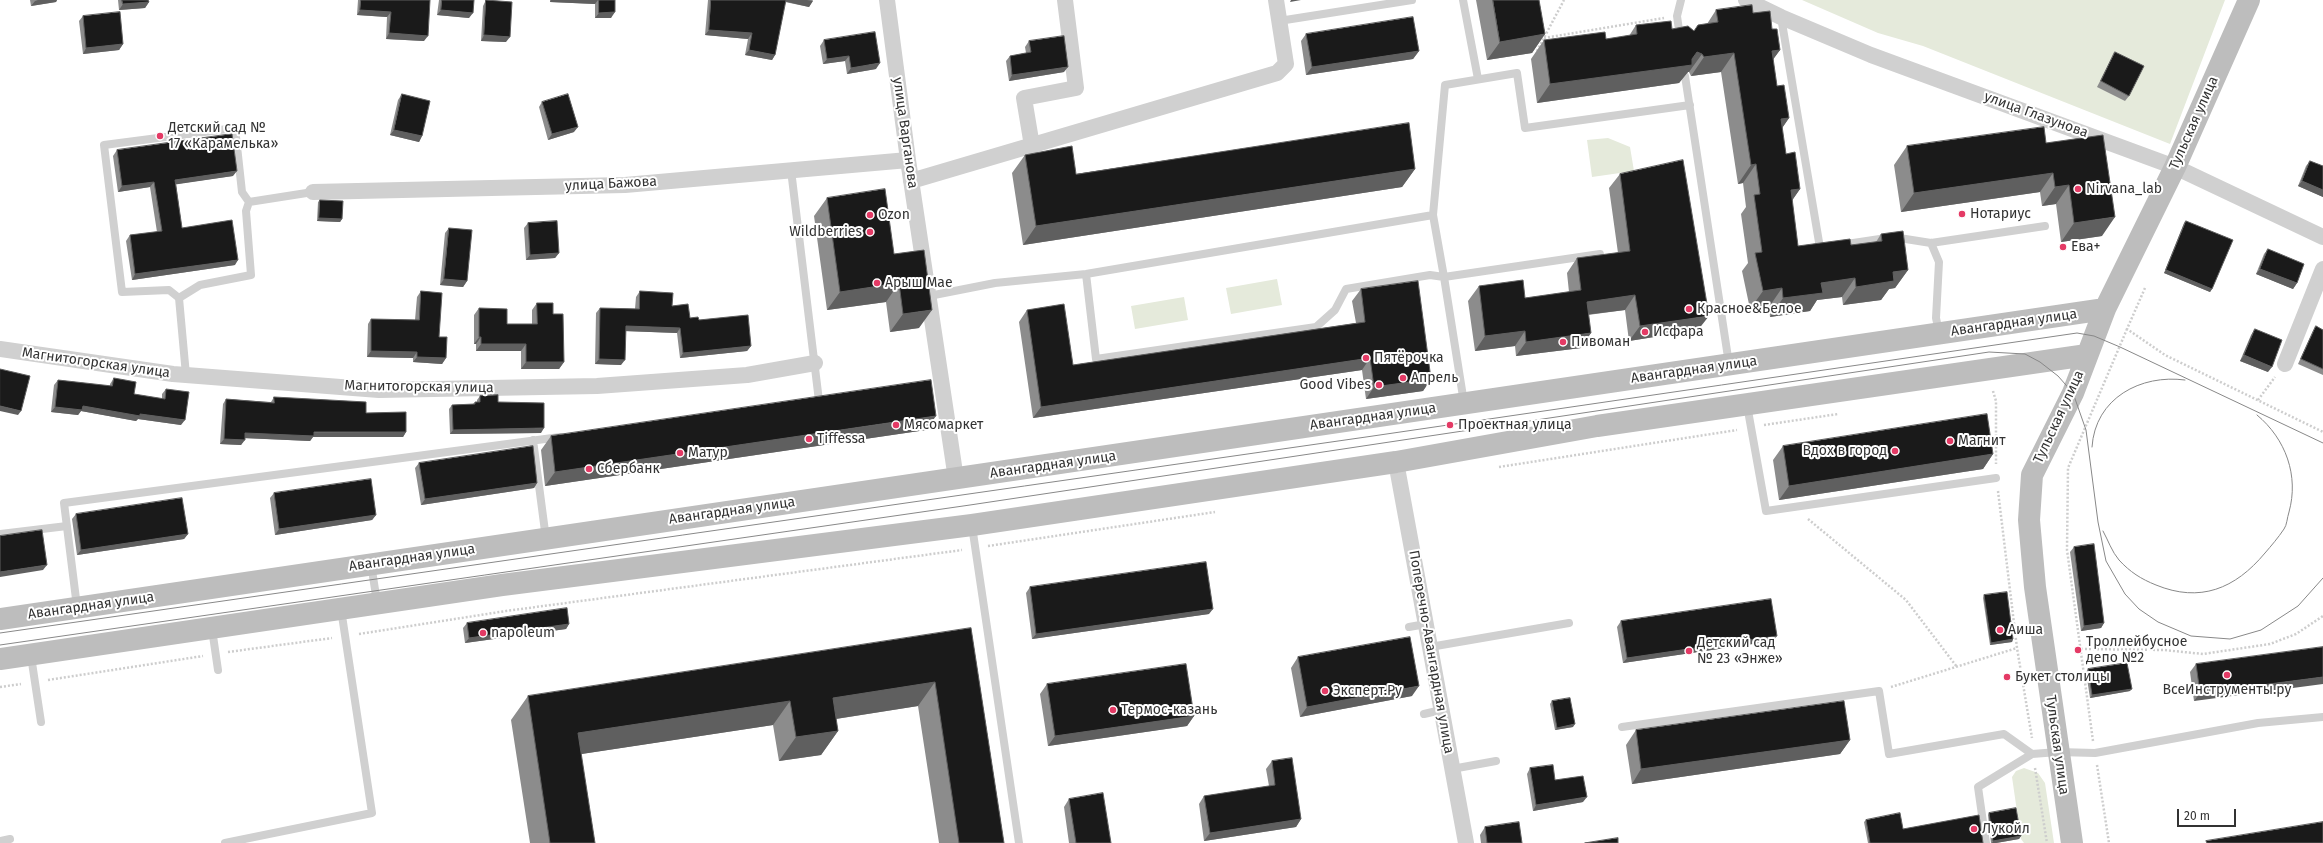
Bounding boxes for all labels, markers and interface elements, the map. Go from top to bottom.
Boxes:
street label: Тульская улица [2166,74,2222,172]
street label: улица Варганова [889,76,921,190]
street label: улица Глазунова [1982,88,2090,142]
place label: Детский сад № 17 «Карамелька» [168,120,278,152]
marker: Детский сад № 17 «Карамелька» [155,131,165,141]
street label: улица Бажова [565,173,657,195]
place label: Nirvana_lab [2086,181,2162,197]
marker: Nirvana_lab [2073,184,2083,194]
place label: Нотариус [1970,206,2031,222]
place label: Ozon [878,207,910,223]
marker: Нотариус [1957,209,1967,219]
marker: Ozon [865,210,875,220]
place label: Wildberries [789,224,862,240]
marker: Wildberries [865,227,875,237]
place label: Ева+ [2071,239,2101,255]
marker: Ева+ [2058,242,2068,252]
place label: Арыш Мае [885,275,953,291]
marker: Арыш Мае [872,278,882,288]
place label: Красное&Белое [1697,301,1802,317]
marker: Красное&Белое [1684,304,1694,314]
street label: Авангардная улица [1950,306,2078,340]
place label: Исфара [1653,324,1704,340]
marker: Исфара [1640,327,1650,337]
place label: Пивоман [1571,334,1630,350]
marker: Пивоман [1558,337,1568,347]
street label: Магнитогорская улица [21,344,171,382]
place label: Пятёрочка [1374,350,1444,366]
marker: Пятёрочка [1361,353,1371,363]
street label: Авангардная улица [1630,353,1758,387]
street label: Тульская улица [2030,368,2088,466]
place label: Апрель [1411,370,1458,386]
marker: Апрель [1398,373,1408,383]
street label: Магнитогорская улица [344,377,494,397]
place label: Good Vibes [1300,377,1371,393]
marker: Good Vibes [1374,380,1384,390]
street label: Авангардная улица [1309,400,1437,434]
place label: Мясомаркет [904,417,983,433]
place label: Проектная улица [1458,417,1571,433]
marker: Мясомаркет [891,420,901,430]
marker: Проектная улица [1445,420,1455,430]
place label: Tiffessa [817,431,865,447]
place label: Магнит [1958,433,2006,449]
marker: Tiffessa [804,434,814,444]
marker: Магнит [1945,436,1955,446]
place label: Вдох в город [1803,443,1887,459]
place label: Матур [688,445,728,461]
marker: Вдох в город [1890,446,1900,456]
marker: Матур [675,448,685,458]
street label: Авангардная улица [989,448,1117,482]
place label: Сбербанк [597,461,660,477]
marker: Сбербанк [584,464,594,474]
street label: Авангардная улица [668,494,796,528]
street label: Авангардная улица [348,541,476,575]
street label: Поперечно-Авангардная улица [1405,549,1457,755]
street label: Авангардная улица [27,589,155,623]
place label: Аиша [2008,622,2043,638]
place label: napoleum [491,625,555,641]
marker: Аиша [1995,625,2005,635]
marker: napoleum [478,628,488,638]
place label: Троллейбусное депо №2 [2086,634,2187,666]
place label: Детский сад № 23 «Энже» [1697,635,1783,668]
marker: Троллейбусное депо №2 [2073,645,2083,655]
marker: Детский сад № 23 «Энже» [1684,646,1694,656]
place label: Букет столицы [2015,669,2110,685]
marker: ВсеИнструменты.ру [2222,670,2232,680]
marker: Букет столицы [2002,672,2012,682]
place label: ВсеИнструменты.ру [2163,682,2291,698]
place label: Эксперт.Ру [1333,683,1402,699]
marker: Эксперт.Ру [1320,686,1330,696]
street label: Тульская улица [2042,694,2072,796]
place label: Термос-казань [1121,702,1217,718]
marker: Термос-казань [1108,705,1118,715]
scale bar [2179,801,2238,827]
text: 20 m [2184,809,2210,823]
place label: Лукойл [1982,821,2030,837]
marker: Лукойл [1969,824,1979,834]

